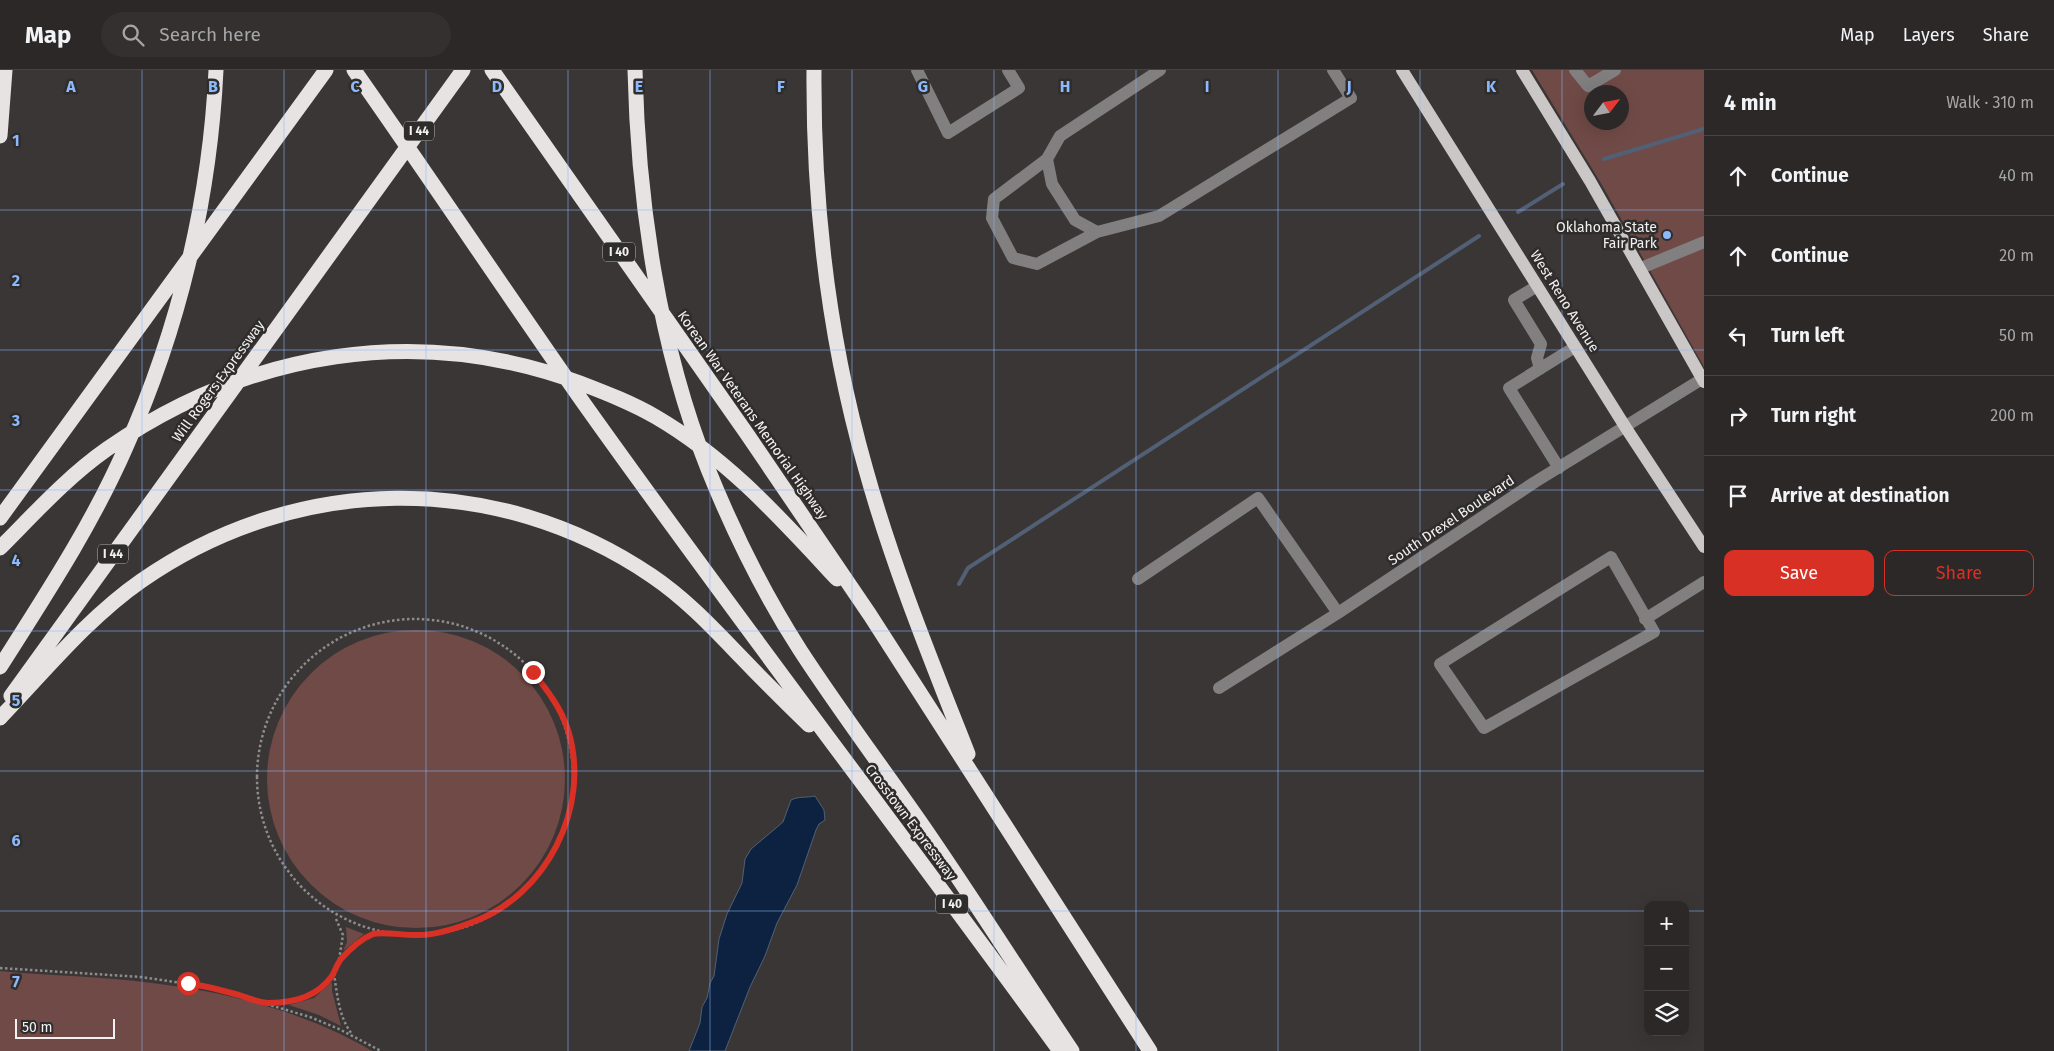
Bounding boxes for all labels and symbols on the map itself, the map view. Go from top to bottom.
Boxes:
text: A [65,77,76,96]
text: B [208,77,218,96]
text: C [350,77,360,96]
text: D [492,77,502,96]
text: E [635,77,643,96]
text: F [777,77,785,96]
text: G [918,77,928,96]
text: H [1060,77,1070,96]
text: I [1205,77,1209,96]
text: J [1345,77,1352,96]
text: K [1486,77,1497,96]
north arrow [1584,85,1629,130]
road number: I 44 [404,121,434,140]
text: 1 [12,131,20,150]
place label: Oklahoma State Fair Park [1556,219,1658,252]
marker: Oklahoma State Fair Park [1661,229,1673,241]
road number: I 40 [603,242,635,262]
street label: West Reno Avenue [1526,247,1603,355]
text: 2 [12,271,20,290]
street label: Korean War Veterans Memorial Highway [674,308,832,523]
street label: Will Rogers Expressway [169,317,268,445]
text: 3 [11,411,20,430]
street label: South Drexel Boulevard [1385,472,1518,569]
road number: I 44 [98,544,128,564]
text: 4 [11,551,21,570]
route end [522,661,545,684]
text: 5 [12,691,21,710]
street label: Crosstown Expressway [861,761,960,884]
text: 6 [11,831,21,850]
road number: I 40 [936,894,968,914]
text: 7 [12,972,20,991]
route start [177,972,200,995]
scale bar [15,1016,115,1039]

